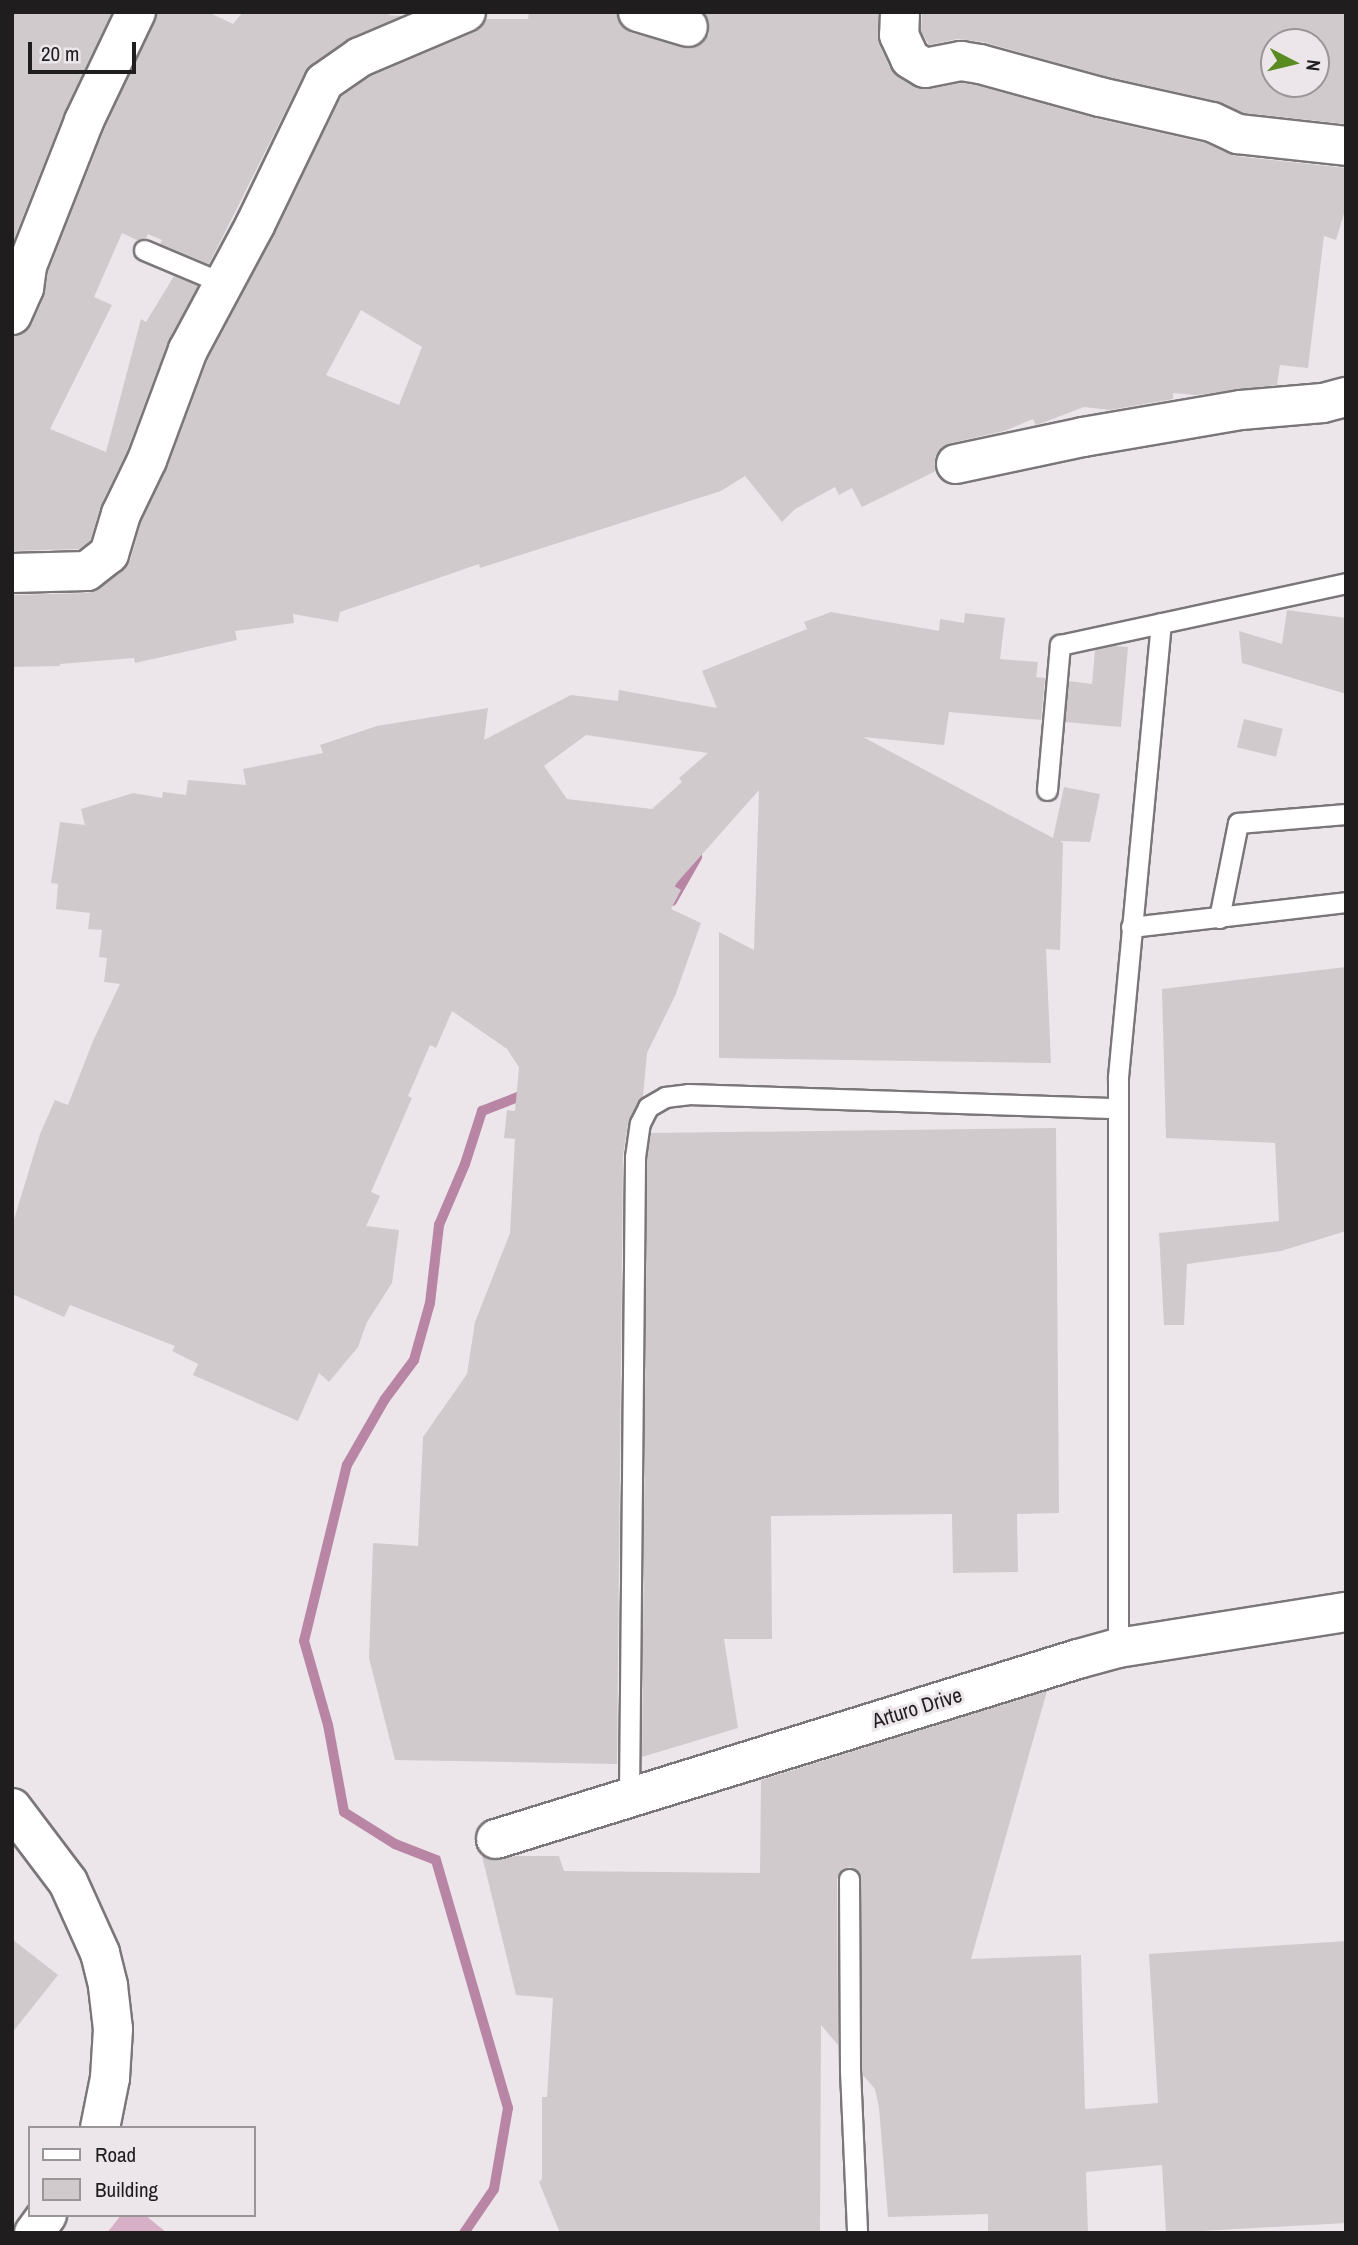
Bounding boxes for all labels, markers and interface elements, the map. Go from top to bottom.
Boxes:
scale bar [32,28,140,72]
north arrow [1260,28,1330,98]
text: 20 m [41,39,79,68]
text: N [1300,58,1327,72]
street label: Arturo Drive [869,1682,965,1734]
legend [28,2126,256,2217]
text: Road [95,2140,136,2169]
text: Building [95,2175,158,2204]

